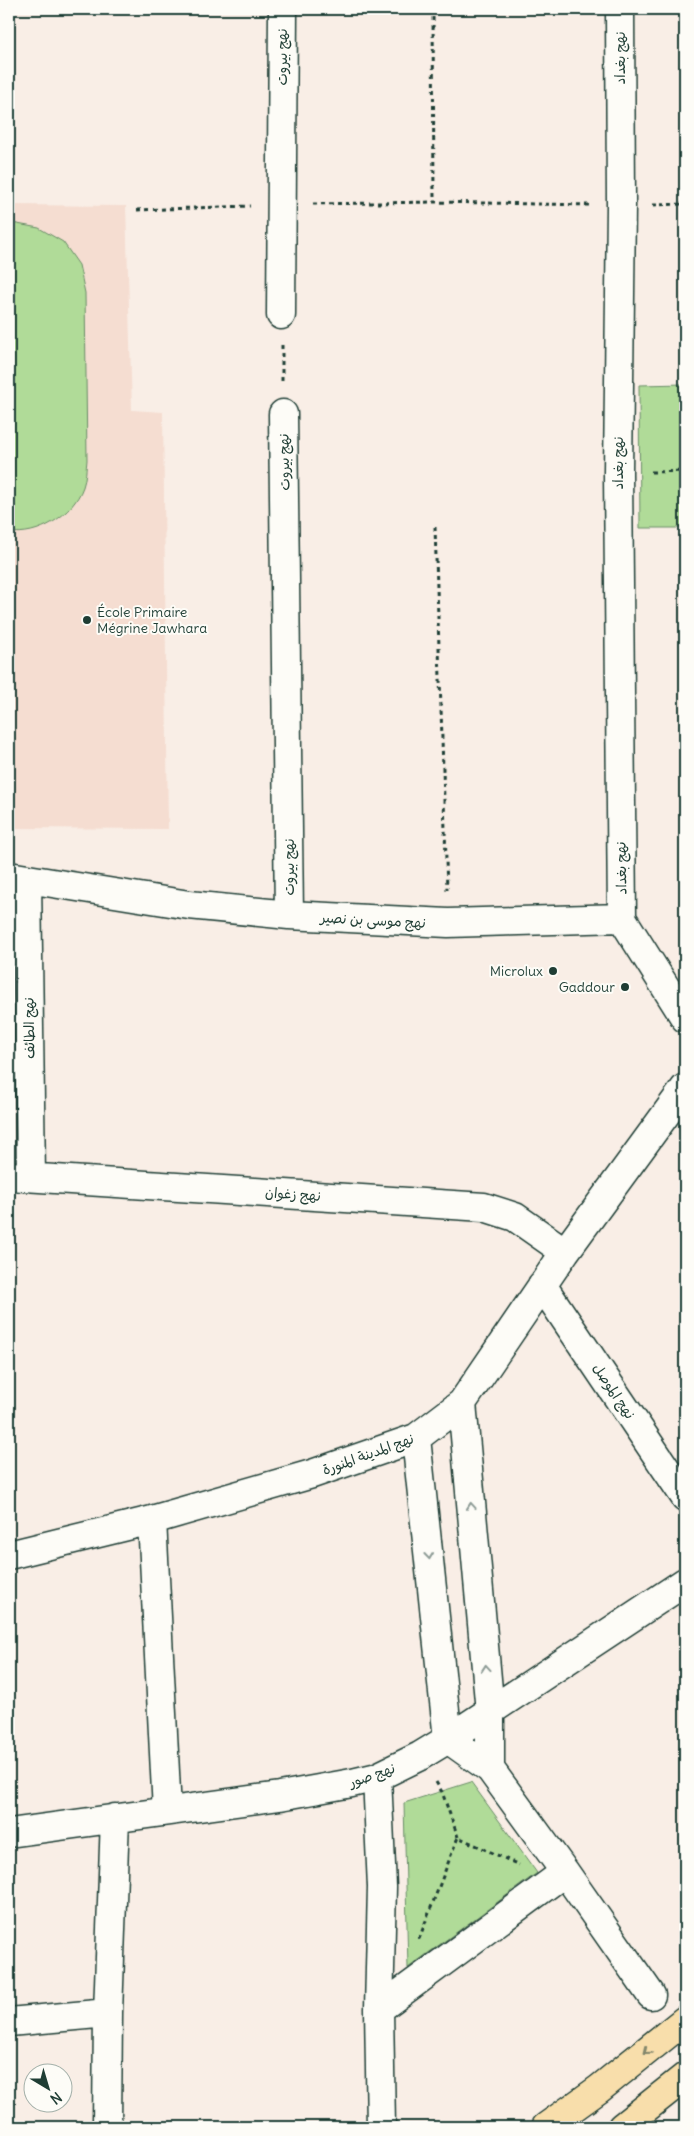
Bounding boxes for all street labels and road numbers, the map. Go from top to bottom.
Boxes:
street label: نهج بيروت [273,28,292,86]
street label: نهج بغداد [611,32,630,84]
street label: نهج بيروت [275,433,294,491]
street label: نهج بغداد [609,437,628,489]
street label: نهج بيروت [280,838,299,896]
street label: نهج بغداد [612,841,631,895]
street label: نهج موسى بن نصير [319,908,426,933]
street label: نهج الطائف [19,997,40,1059]
street label: نهج زغوان [265,1183,321,1206]
street label: نهج الموصل [588,1360,639,1423]
street label: نهج المدينة المنورة [320,1429,417,1480]
street label: نهج صور [346,1759,398,1793]

